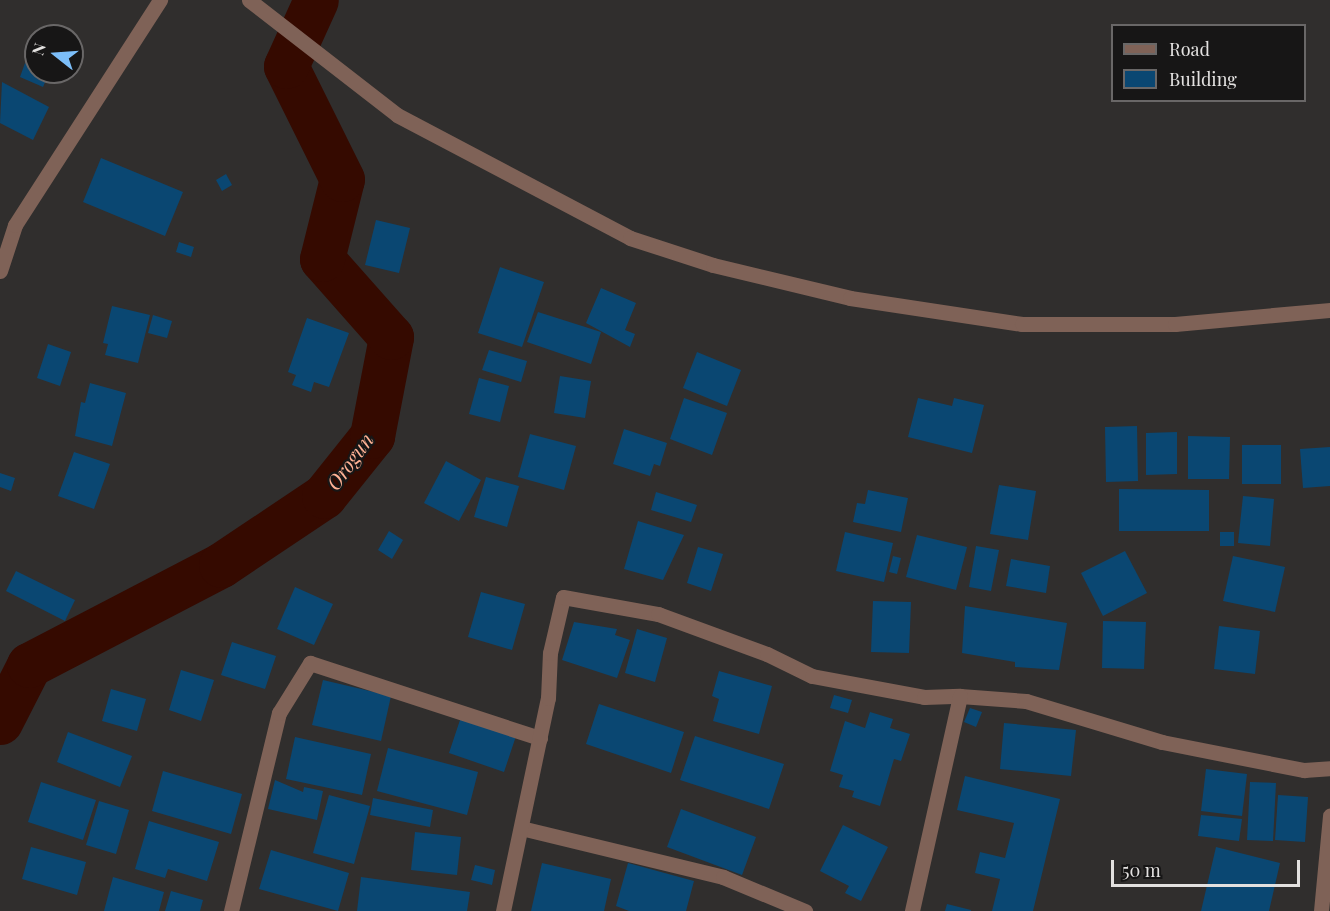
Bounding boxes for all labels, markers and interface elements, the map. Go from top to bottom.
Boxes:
north arrow [24,24,84,84]
legend [1111,24,1306,102]
text: Road [1169,37,1210,61]
text: N [26,41,50,58]
text: Building [1169,67,1237,91]
water label: Orogun [320,428,378,494]
scale bar [1114,848,1303,886]
text: 50 m [1122,858,1161,882]

